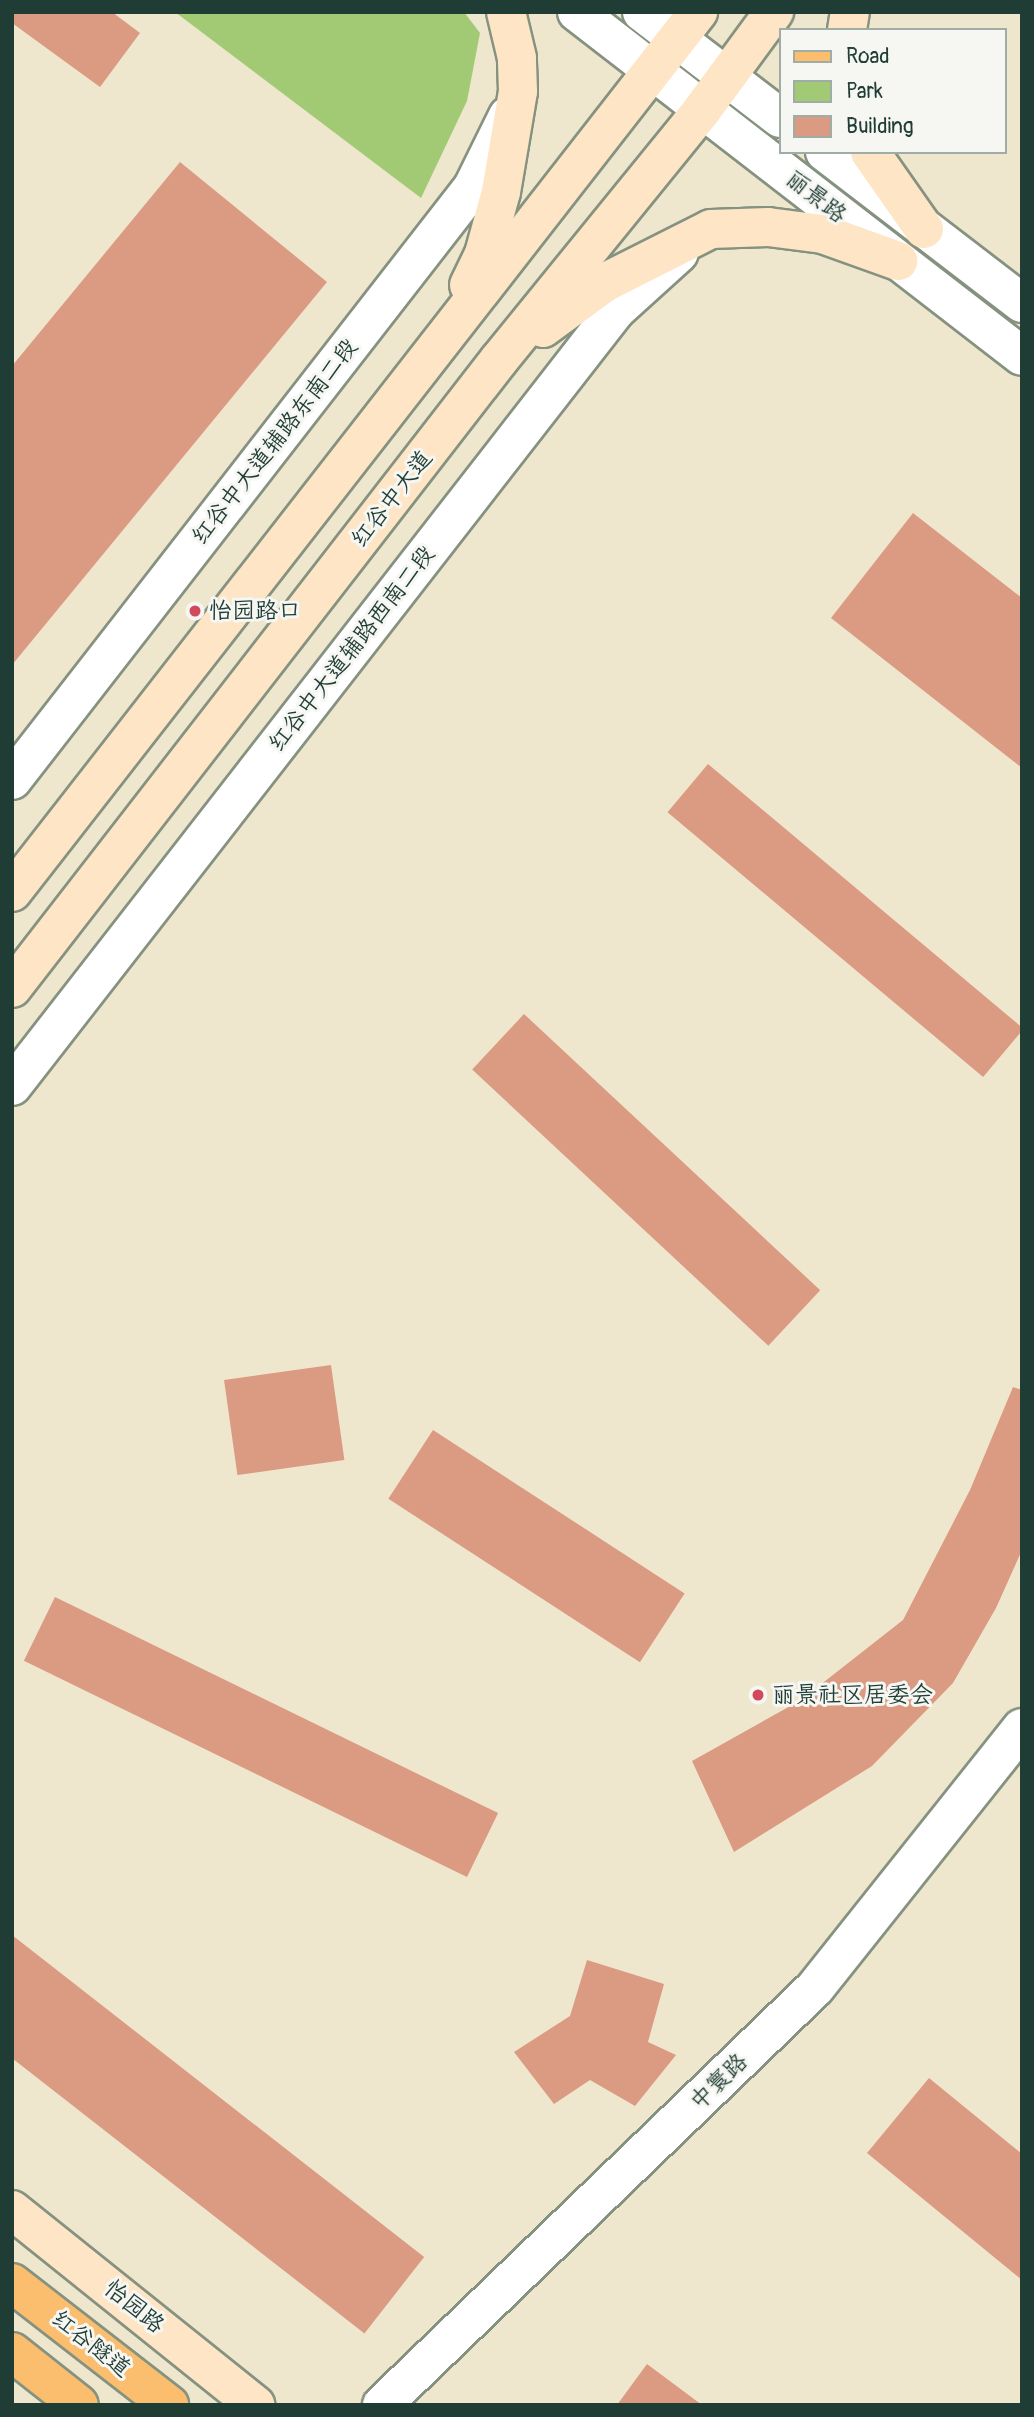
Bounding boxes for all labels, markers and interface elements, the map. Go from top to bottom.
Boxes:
legend [778,28,1006,154]
text: Road [846,43,890,70]
text: Park [846,78,883,105]
text: Building [846,113,913,140]
street label: 丽景路 [780,165,852,229]
street label: 红谷中大道辅路东南二段 [186,334,364,550]
street label: 红谷中大道 [346,445,438,553]
street label: 红谷中大道辅路西南二段 [263,541,441,757]
place label: 怡园路口 [209,597,301,625]
marker: 怡园路口 [187,603,203,619]
place label: 丽景社区居委会 [772,1681,933,1709]
marker: 丽景社区居委会 [750,1687,766,1703]
street label: 中寰路 [685,2048,753,2116]
street label: 怡园路 [99,2275,169,2339]
street label: 红谷隧道 [46,2305,136,2383]

